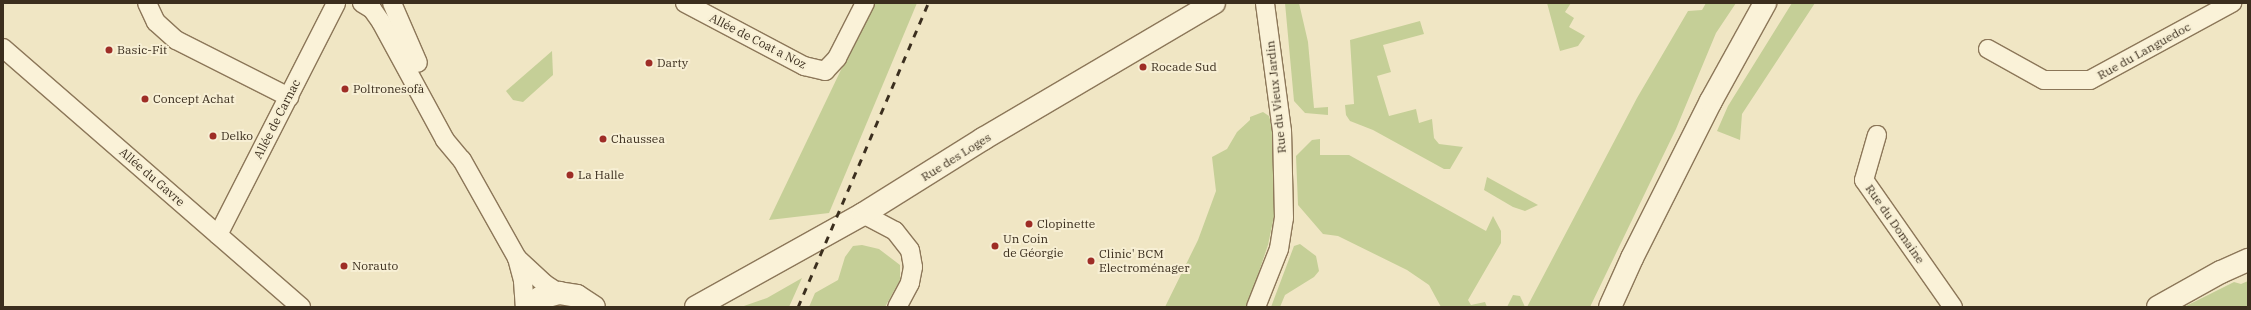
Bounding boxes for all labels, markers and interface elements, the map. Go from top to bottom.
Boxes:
street label: Allée de Coat a Noz [707,10,809,72]
street label: Rue du Languedoc [2095,19,2193,83]
street label: Rue du Vieux Jardin [1263,40,1289,154]
place label: Basic-Fit [117,43,167,57]
marker: Basic-Fit [104,45,114,55]
place label: Darty [657,56,688,70]
marker: Darty [644,58,654,68]
place label: Rocade Sud [1151,60,1217,74]
marker: Rocade Sud [1138,62,1148,72]
street label: Allée de Carnac [251,77,303,161]
place label: Poltronesofà [353,82,424,96]
marker: Poltronesofà [340,84,350,94]
place label: Concept Achat [153,92,235,106]
marker: Concept Achat [140,94,150,104]
place label: Delko [221,129,253,143]
street label: Rue des Loges [918,130,994,184]
marker: Delko [208,131,218,141]
place label: Chaussea [611,132,665,146]
marker: Chaussea [598,134,608,144]
street label: Allée du Gavre [116,145,188,209]
place label: La Halle [578,168,624,182]
marker: La Halle [565,170,575,180]
street label: Rue du Domaine [1862,182,1928,266]
place label: Clopinette [1037,217,1095,231]
marker: Clopinette [1024,219,1034,229]
place label: Un Coin de Géorgie [1003,232,1063,260]
marker: Un Coin de Géorgie [990,241,1000,251]
place label: Clinic' BCM Electroménager [1099,247,1189,275]
marker: Clinic' BCM Electroménager [1086,256,1096,266]
place label: Norauto [352,259,398,273]
marker: Norauto [339,261,349,271]

